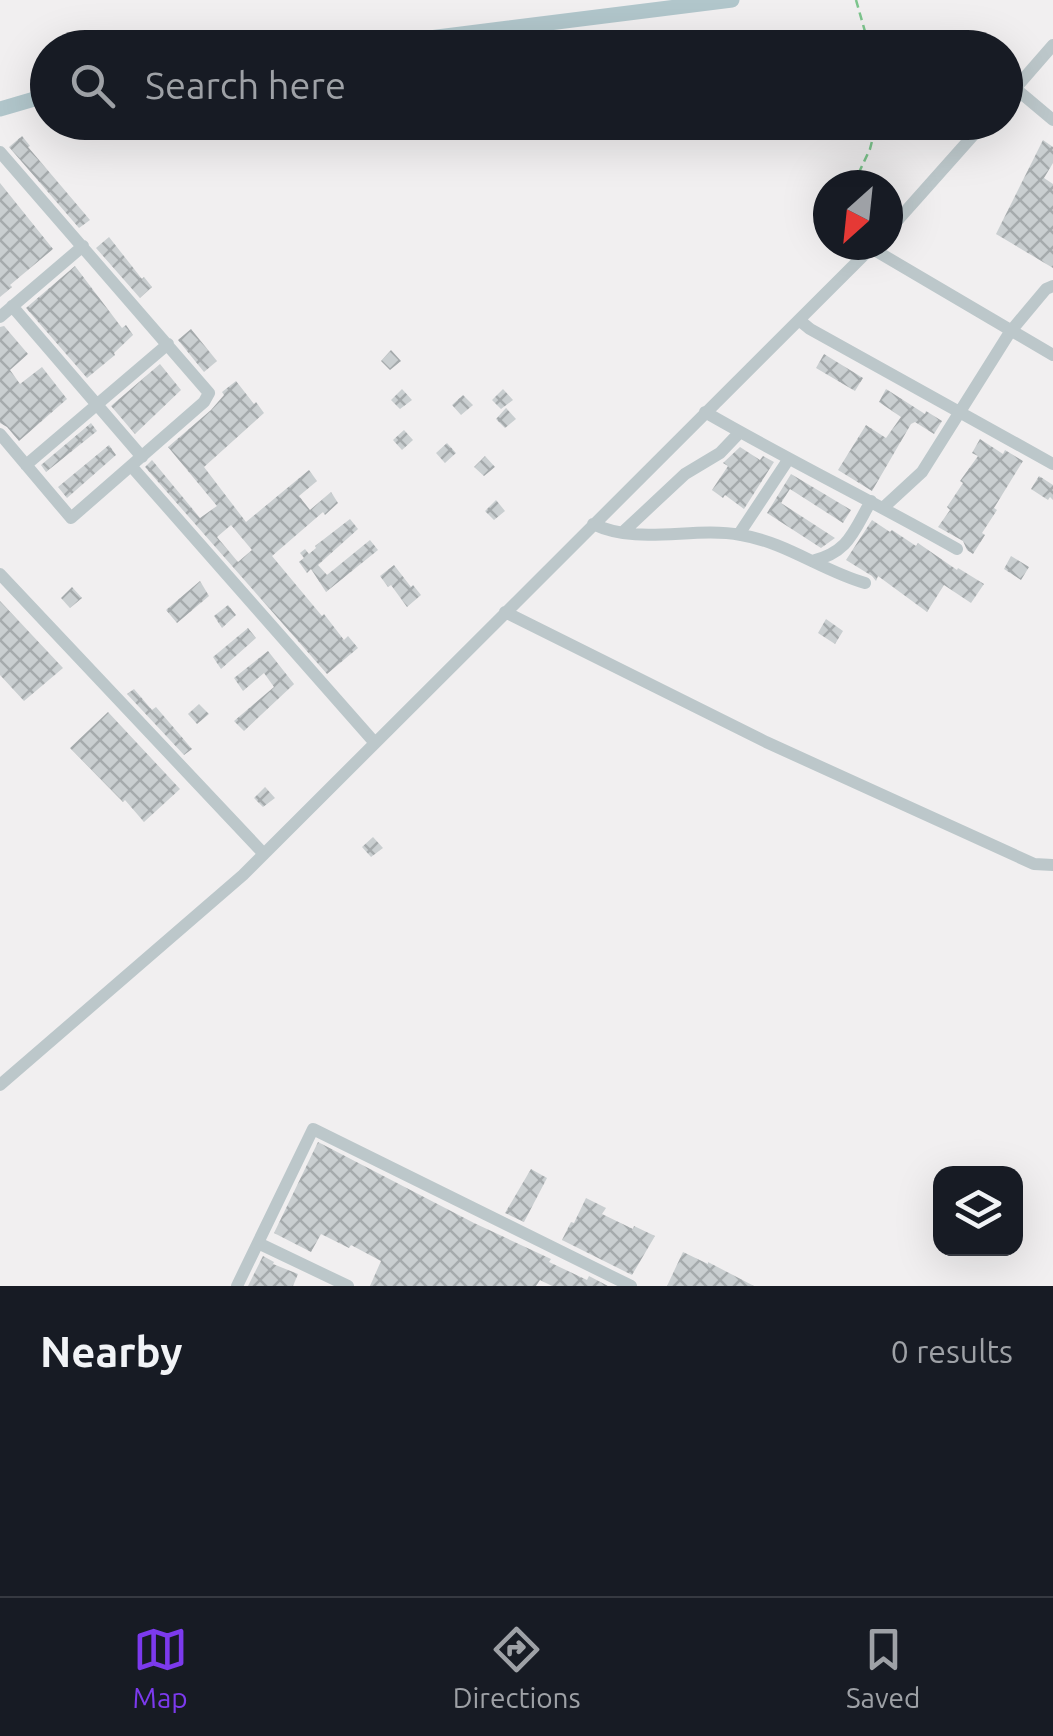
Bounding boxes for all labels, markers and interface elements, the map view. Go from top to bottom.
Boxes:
search box [30,30,1023,140]
icon: search [65,58,120,113]
text: Search here [145,64,346,106]
north arrow [813,170,903,260]
map controls [933,1166,1023,1256]
button: layers [933,1166,1023,1256]
text: Nearby [40,1328,183,1375]
text: 0 results [891,1333,1013,1369]
tab: Map [133,1622,188,1713]
tab: Directions [453,1622,581,1713]
tab: Saved [846,1622,920,1713]

